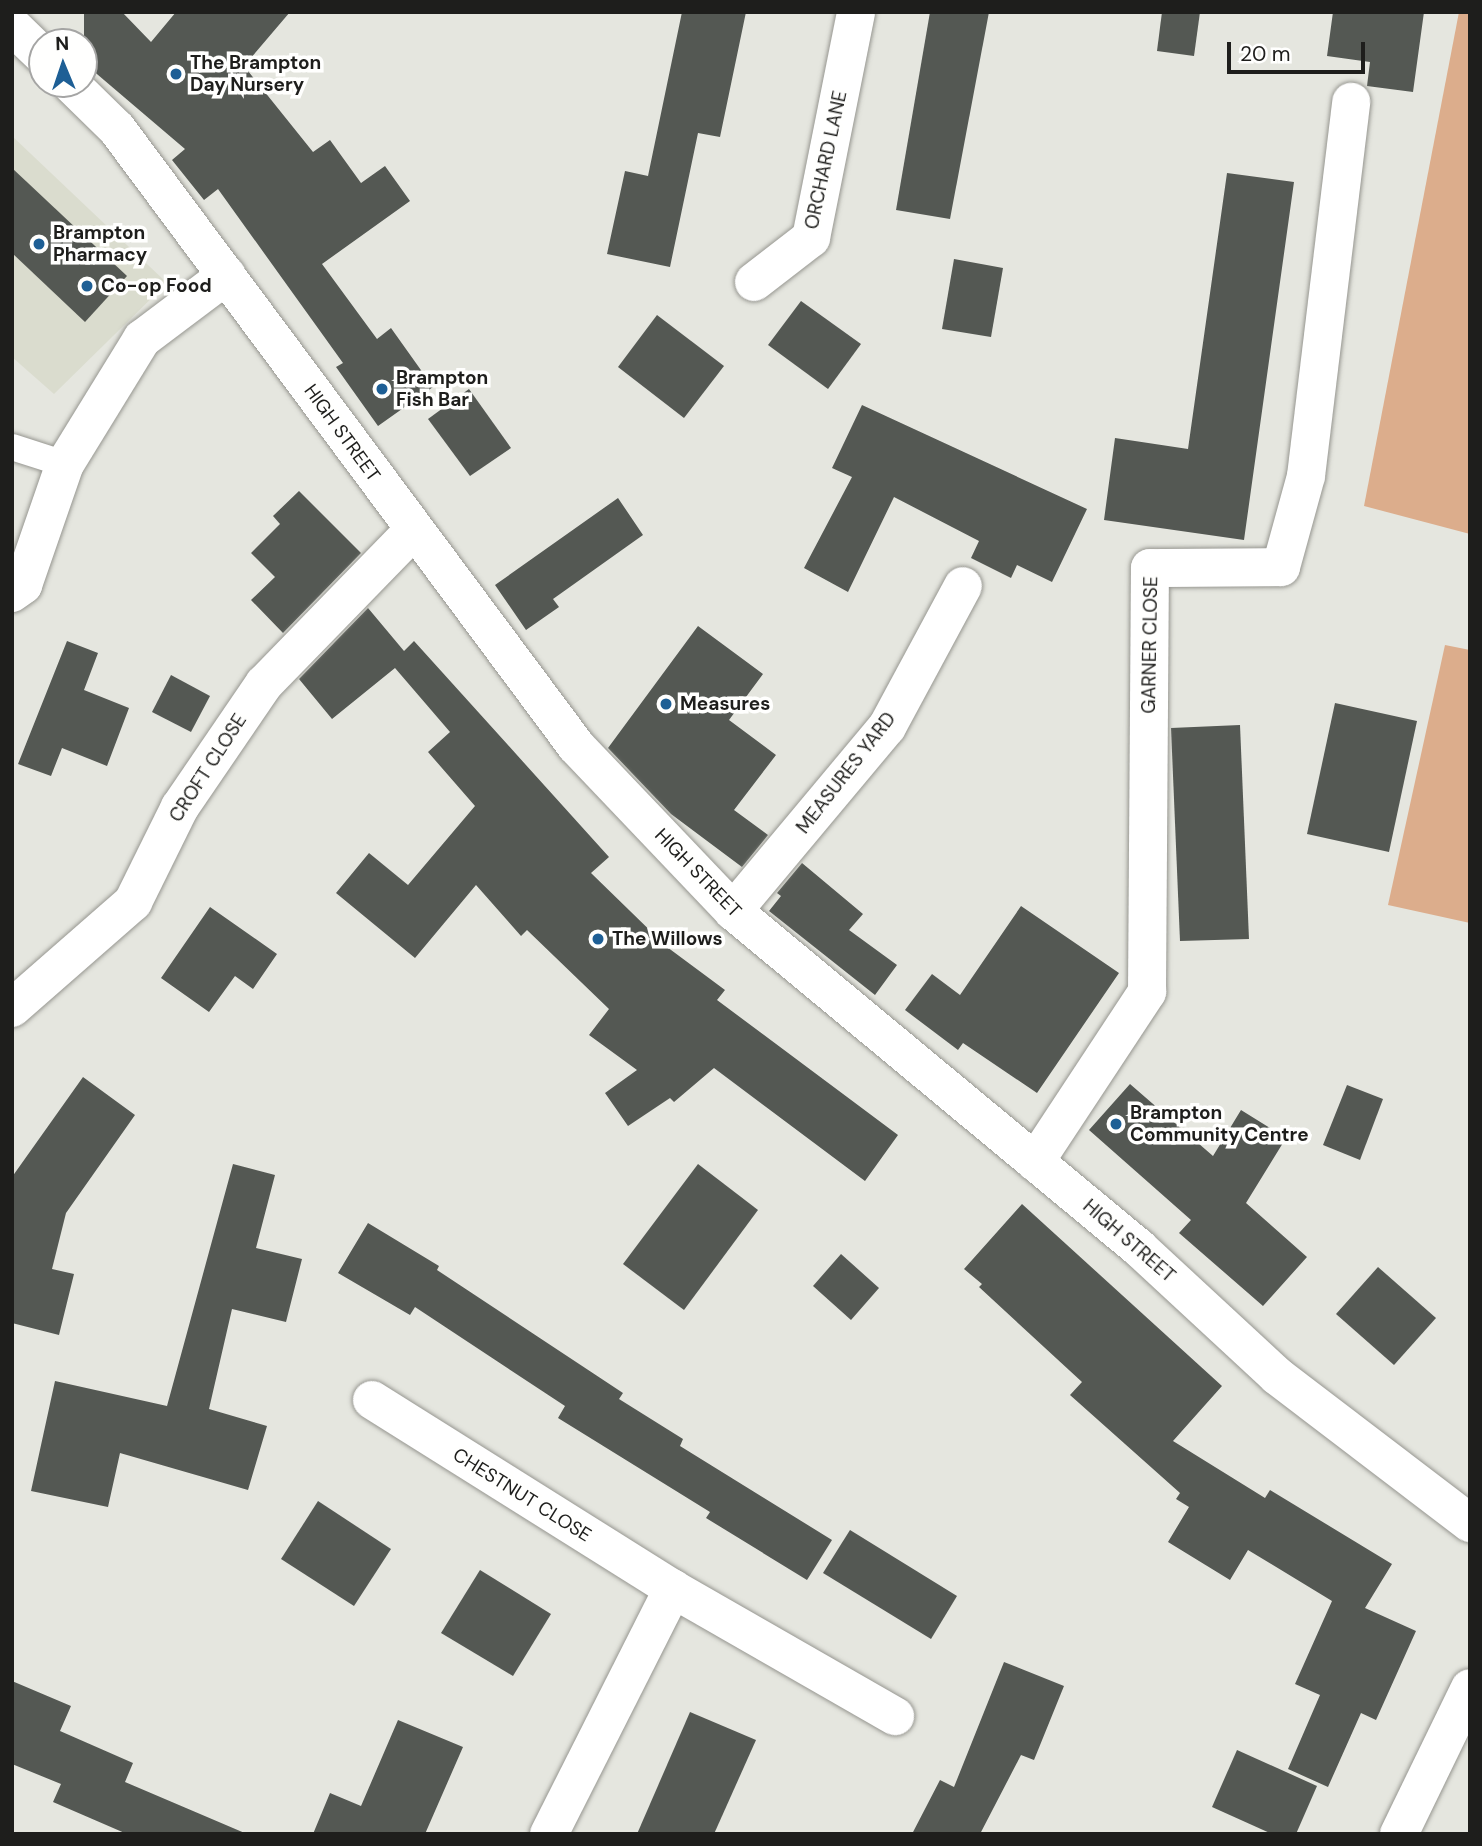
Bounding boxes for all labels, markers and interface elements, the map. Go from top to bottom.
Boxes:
north arrow [28,28,98,98]
scale bar [1230,28,1368,72]
text: N [55,31,70,56]
text: 20 m [1240,40,1291,68]
place label: The Brampton Day Nursery [190,52,321,96]
marker: The Brampton Day Nursery [168,66,184,82]
street label: ORCHARD LANE [800,89,852,231]
place label: Brampton Pharmacy [53,222,147,266]
marker: Brampton Pharmacy [31,236,47,252]
place label: Co-op Food [101,275,212,297]
marker: Co-op Food [79,278,95,294]
place label: Brampton Fish Bar [396,367,488,411]
street label: HIGH STREET [299,380,385,486]
marker: Brampton Fish Bar [374,381,390,397]
street label: GARNER CLOSE [1137,576,1163,714]
place label: Measures [680,693,770,715]
marker: Measures [658,696,674,712]
street label: MEASURES YARD [792,708,900,838]
street label: CROFT CLOSE [165,710,251,826]
street label: HIGH STREET [650,824,746,922]
place label: The Willows [612,928,723,950]
marker: The Willows [590,931,606,947]
place label: Brampton Community Centre [1130,1102,1309,1146]
marker: Brampton Community Centre [1108,1116,1124,1132]
street label: HIGH STREET [1078,1195,1180,1287]
street label: CHESTNUT CLOSE [449,1443,595,1547]

